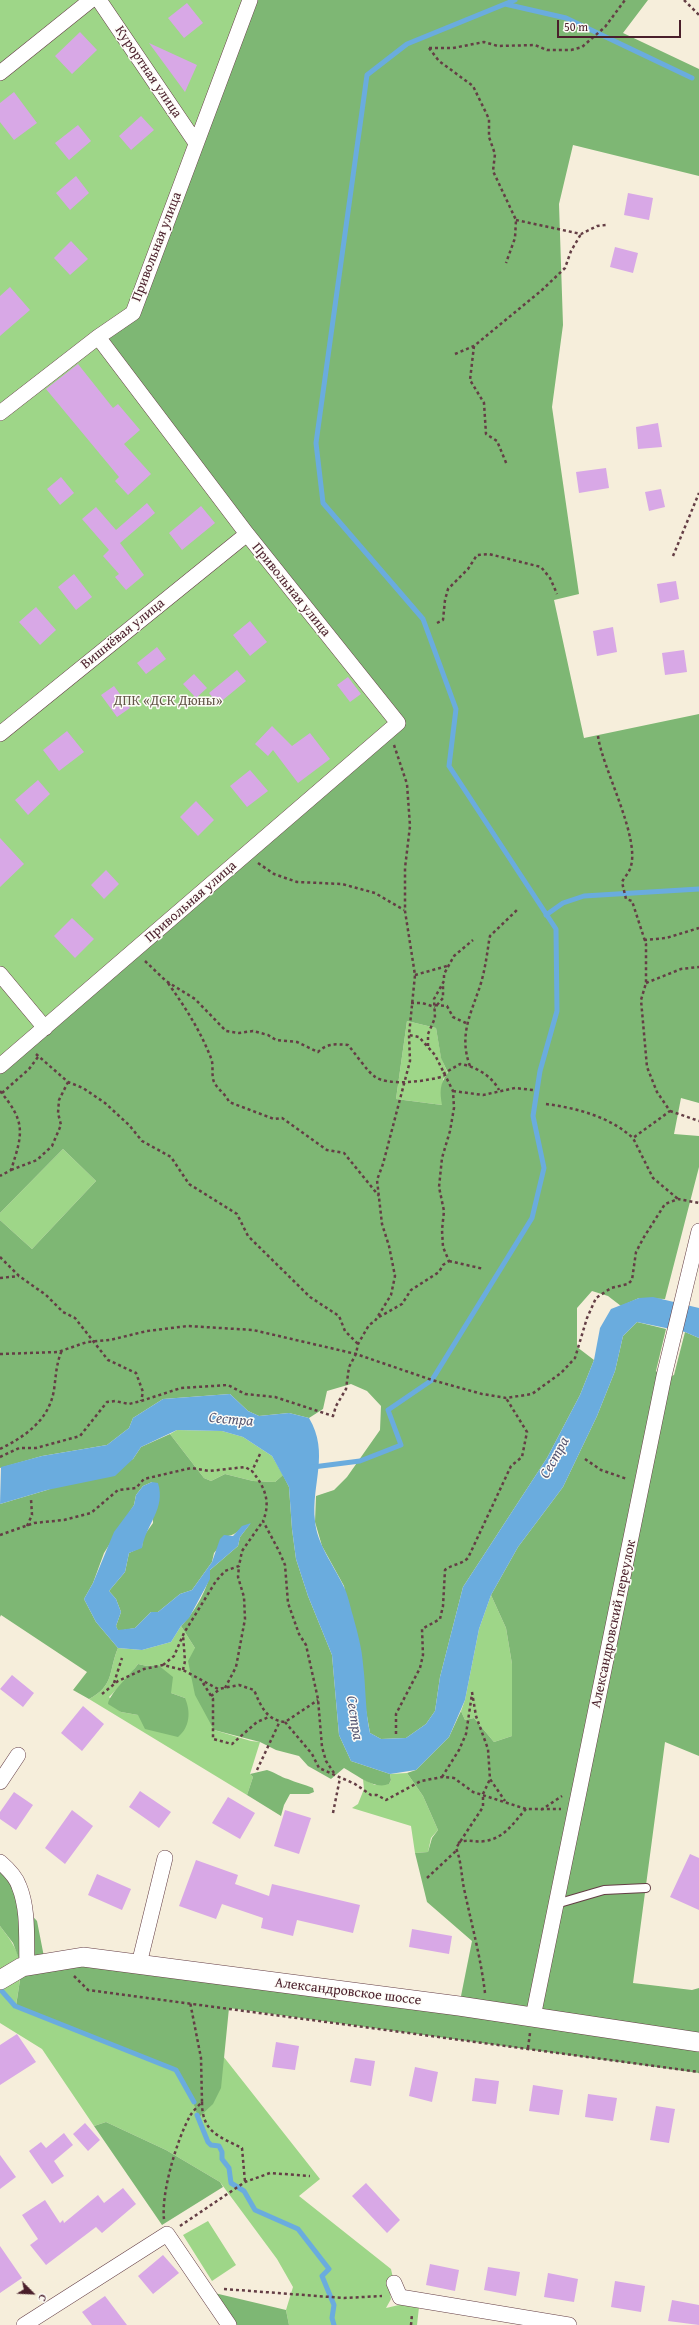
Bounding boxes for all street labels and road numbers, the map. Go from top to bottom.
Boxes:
street label: Курортная улица [111,23,185,121]
street label: Привольная улица [128,190,186,304]
street label: Привольная улица [248,540,334,640]
street label: Вишнёвая улица [78,595,168,673]
street label: Привольная улица [142,858,240,946]
street label: Александровский переулок [588,1538,640,1710]
street label: Александровское шоссе [274,1975,422,2009]

